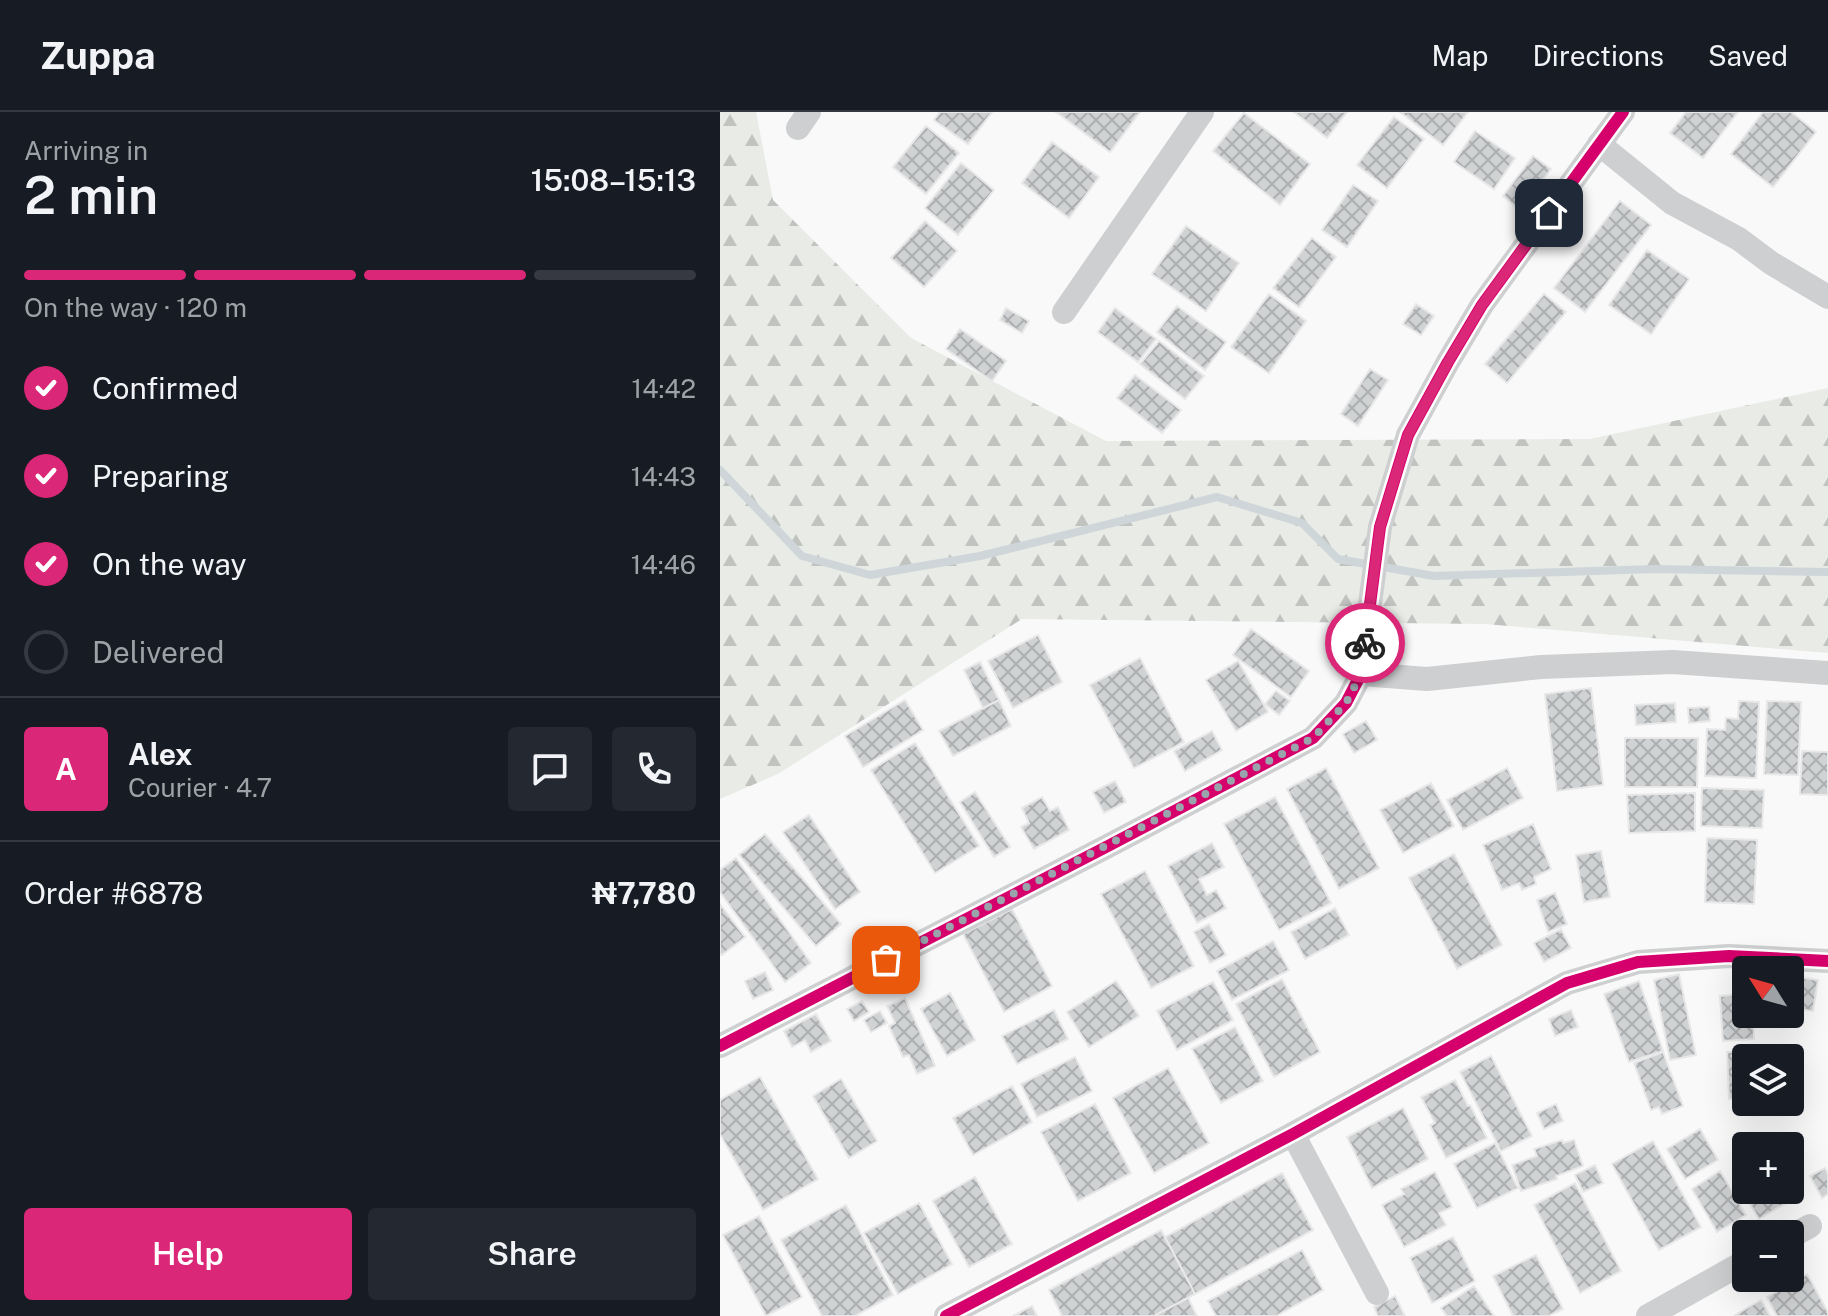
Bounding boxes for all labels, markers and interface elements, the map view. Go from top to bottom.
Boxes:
text: Zuppa [40,33,155,78]
text: Map [1432,39,1488,72]
text: Directions [1532,39,1664,72]
text: Saved [1708,39,1788,72]
text: Arriving in [24,135,148,166]
text: 15:08–15:13 [531,162,696,198]
text: 2 min [24,165,158,226]
pin [1515,179,1583,247]
icon: home [1527,191,1571,235]
text: On the way · 120 m [24,292,247,323]
icon: check [24,366,68,410]
text: Confirmed [92,370,238,406]
text: 14:42 [632,373,696,404]
icon: check [24,454,68,498]
text: Preparing [92,458,229,494]
text: 14:43 [631,461,696,492]
icon: check [24,542,68,586]
text: On the way [92,546,246,582]
text: 14:46 [631,549,696,580]
courier [1325,603,1405,683]
icon: bike [1343,621,1387,665]
text: Delivered [92,634,224,670]
button: chat [508,727,592,811]
button: phone [612,727,696,811]
text: Alex [128,736,192,772]
text: A [55,751,77,787]
text: Courier · 4.7 [128,772,272,803]
text: Order #6878 [24,875,204,911]
text: ₦7,780 [592,875,696,911]
pin [852,926,920,994]
icon: bag [864,938,908,982]
north arrow [1732,956,1804,1028]
map controls [1732,956,1804,1292]
button: layers [1732,1044,1804,1116]
button: + [1732,1132,1804,1204]
button: Help [24,1208,352,1300]
button: Share [368,1208,696,1300]
button: − [1732,1220,1804,1292]

